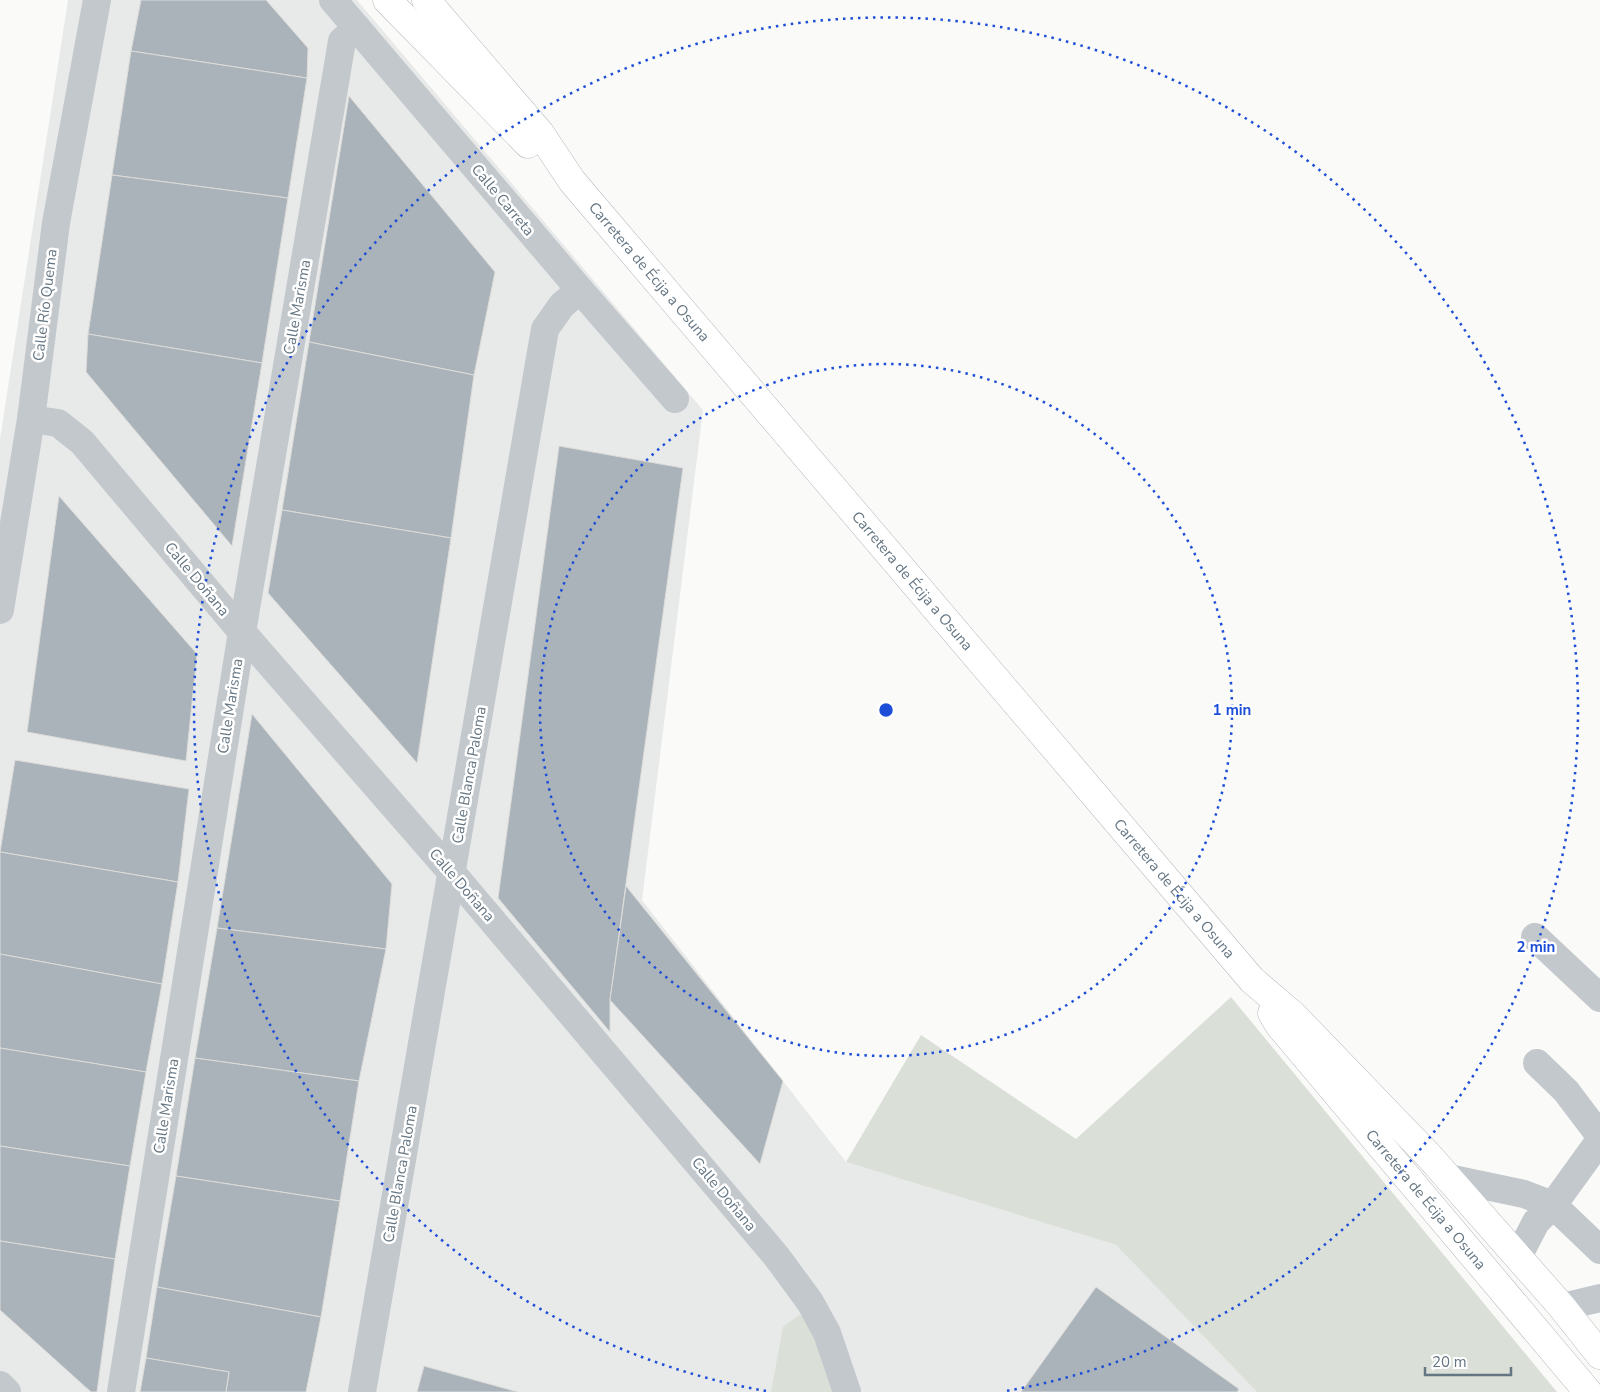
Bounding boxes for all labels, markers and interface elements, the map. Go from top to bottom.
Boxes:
street label: Calle Carreta [467,160,539,240]
street label: Carretera de Écija a Osuna [584,198,714,346]
street label: Calle Río Quema [28,248,62,362]
street label: Calle Marisma [279,258,315,356]
street label: Carretera de Écija a Osuna [847,507,977,655]
street label: Calle Doñana [160,538,234,620]
street label: Calle Marisma [213,657,247,755]
text: 1 min [1213,700,1251,720]
centre of rings [877,701,895,719]
street label: Calle Blanca Paloma [447,705,491,845]
street label: Carretera de Écija a Osuna [1109,815,1239,963]
street label: Calle Doñana [425,844,499,926]
text: 2 min [1517,937,1555,957]
street label: Calle Marisma [149,1057,183,1155]
street label: Calle Blanca Paloma [378,1104,422,1244]
street label: Carretera de Écija a Osuna [1361,1125,1491,1274]
street label: Calle Doñana [687,1153,761,1235]
scale bar [1425,1344,1511,1376]
text: 20 m [1432,1352,1467,1372]

